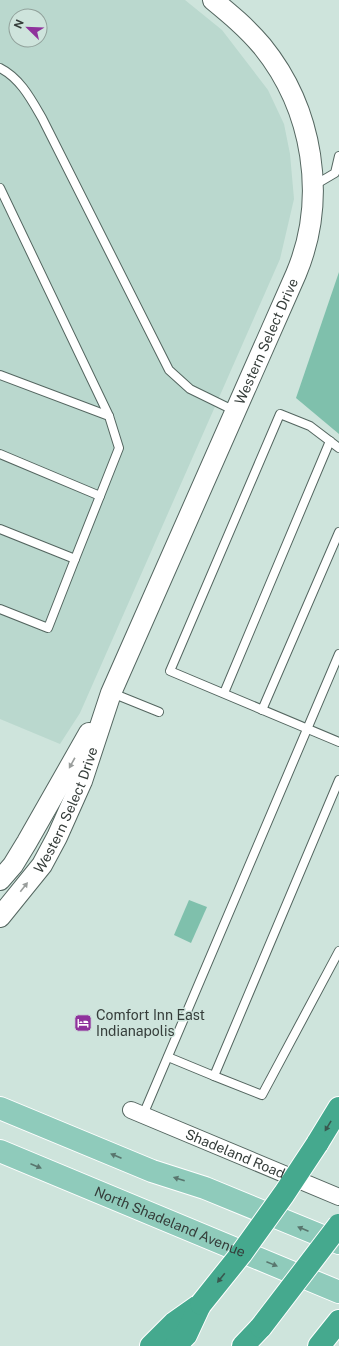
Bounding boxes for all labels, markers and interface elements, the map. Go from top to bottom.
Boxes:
north arrow [8,8,48,48]
text: N [12,18,26,30]
street label: Western Select Drive [231,276,301,407]
street label: Western Select Drive [31,745,101,876]
one-way arrow [68,757,75,769]
one-way arrow [20,881,29,892]
place label: Comfort Inn East Indianapolis [96,1007,205,1039]
hotel icon: Comfort Inn East Indianapolis [73,1013,93,1033]
one-way arrow [324,1121,332,1131]
street label: Shadeland Road [183,1126,287,1182]
one-way arrow [110,1152,122,1158]
one-way arrow [30,1163,42,1170]
one-way arrow [172,1176,184,1182]
street label: North Shadeland Avenue [92,1183,248,1260]
one-way arrow [297,1225,309,1232]
one-way arrow [267,1262,279,1268]
one-way arrow [217,1273,226,1284]

